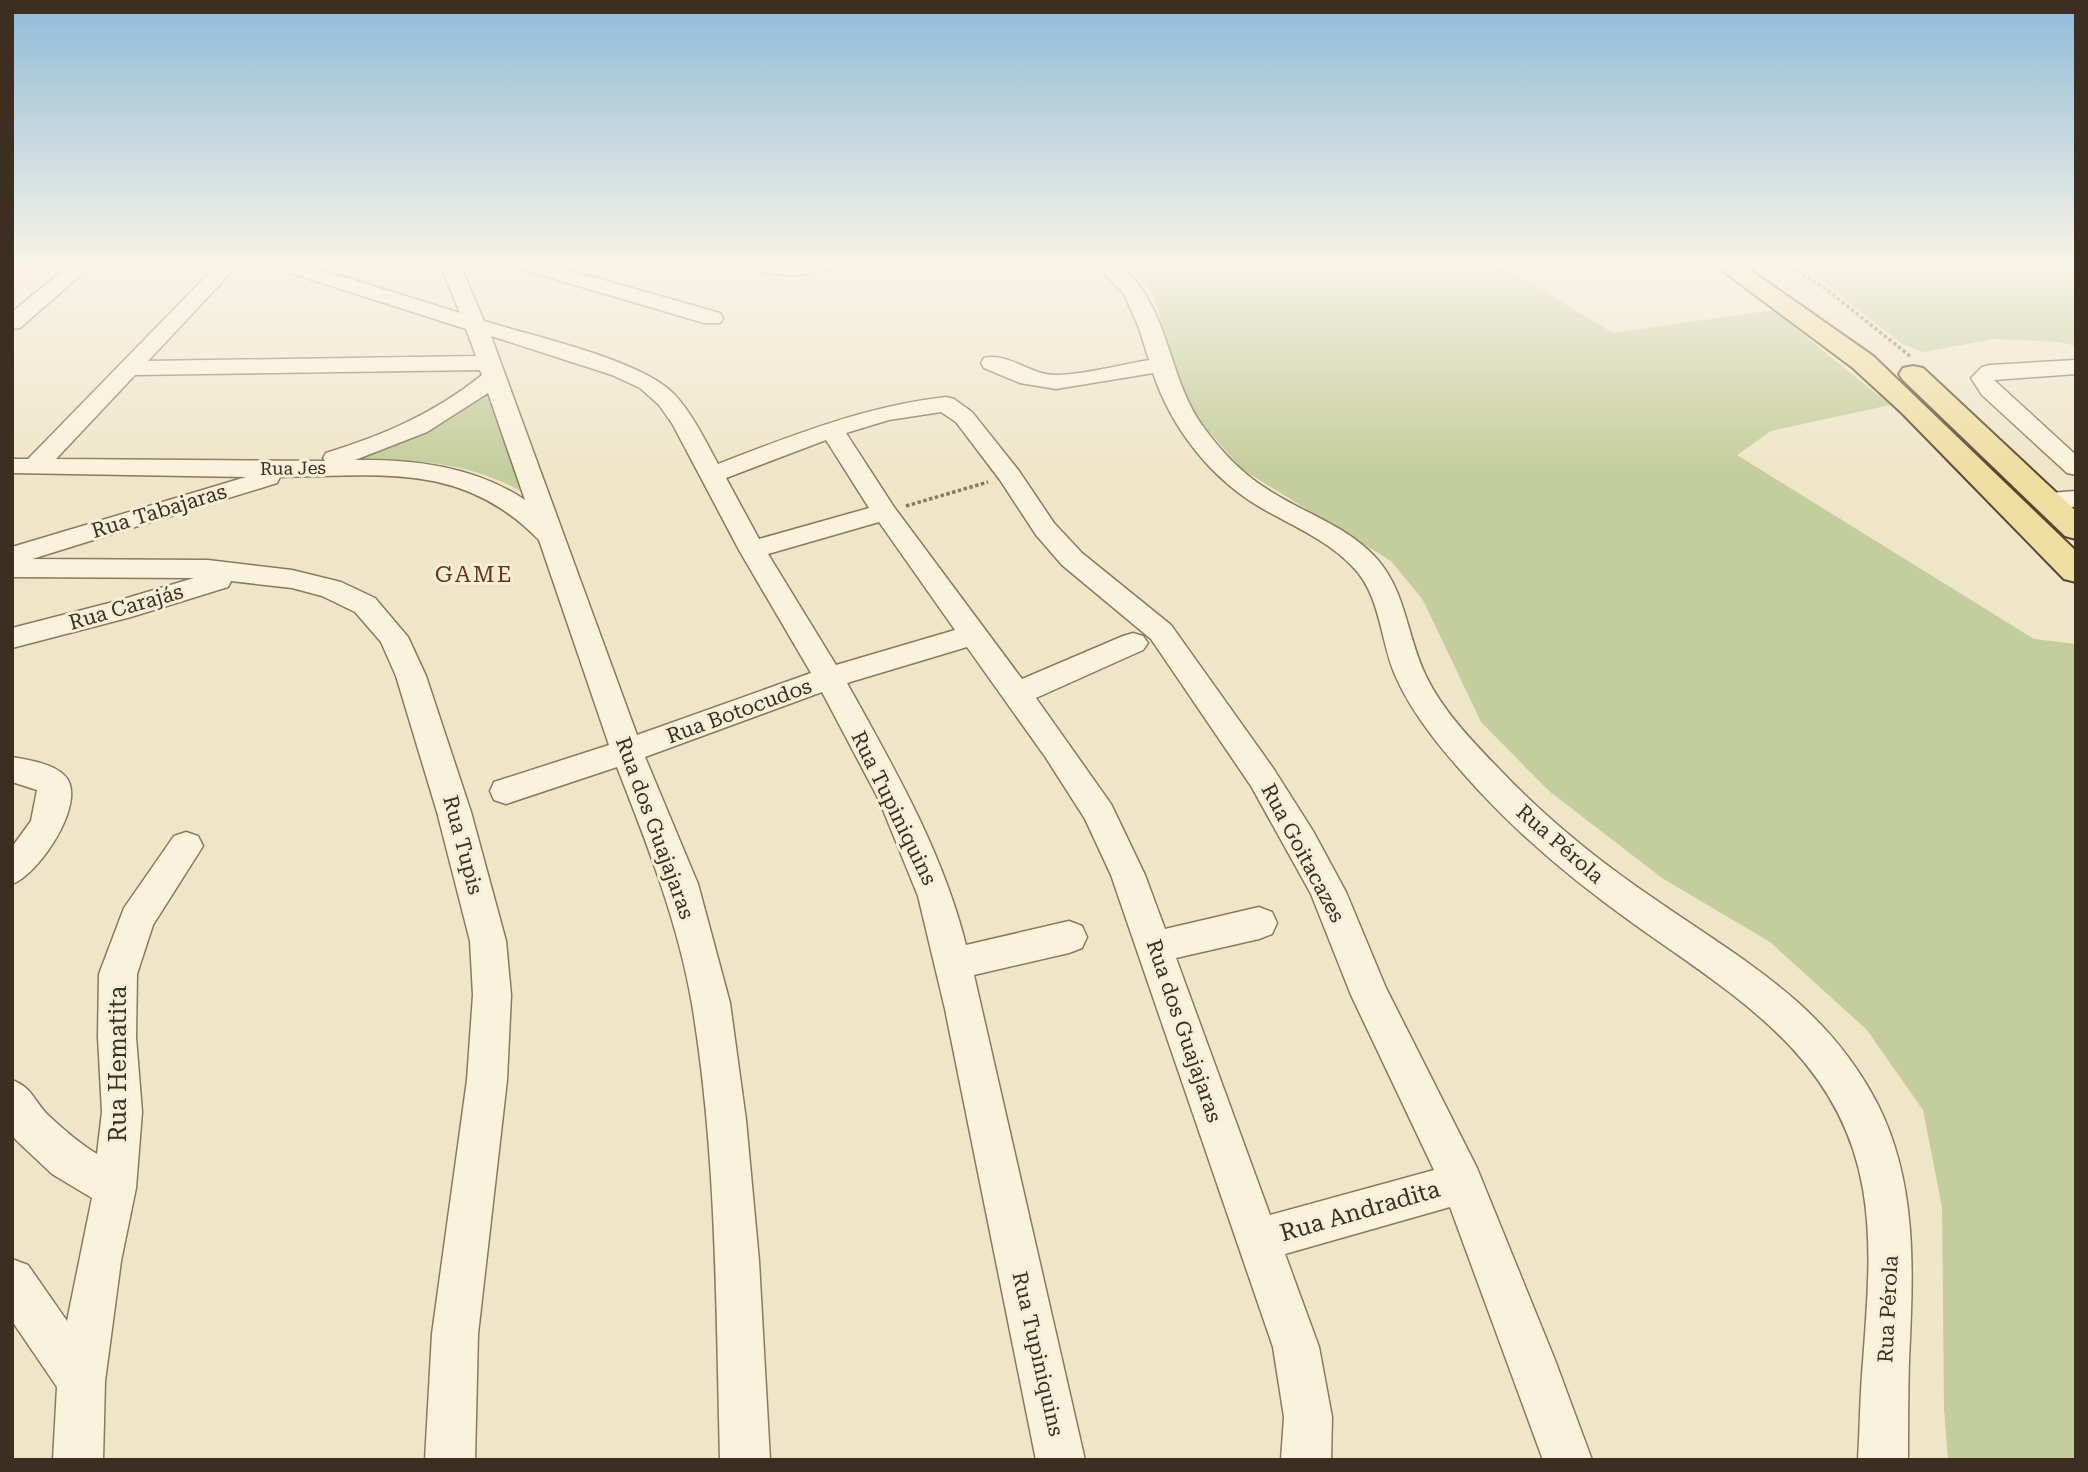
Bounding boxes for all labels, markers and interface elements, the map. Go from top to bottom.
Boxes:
street label: Rua Jes [260,457,326,479]
street label: Rua Tabajaras [89,479,230,543]
district label: GAME [435,561,513,588]
street label: Rua Carajás [66,579,186,635]
street label: Rua Botocudos [663,674,815,748]
street label: Rua Tupiniquins [846,727,942,889]
street label: Rua dos Guajajaras [611,734,699,922]
street label: Rua Goitacazes [1256,779,1350,927]
street label: Rua Tupis [438,793,488,897]
street label: Rua Pérola [1511,800,1609,889]
street label: Rua dos Guajajaras [1141,936,1227,1126]
street label: Rua Hematita [104,986,132,1142]
street label: Rua Andradita [1277,1175,1443,1247]
street label: Rua Pérola [1873,1254,1903,1363]
street label: Rua Tupiniquins [1007,1269,1069,1439]

